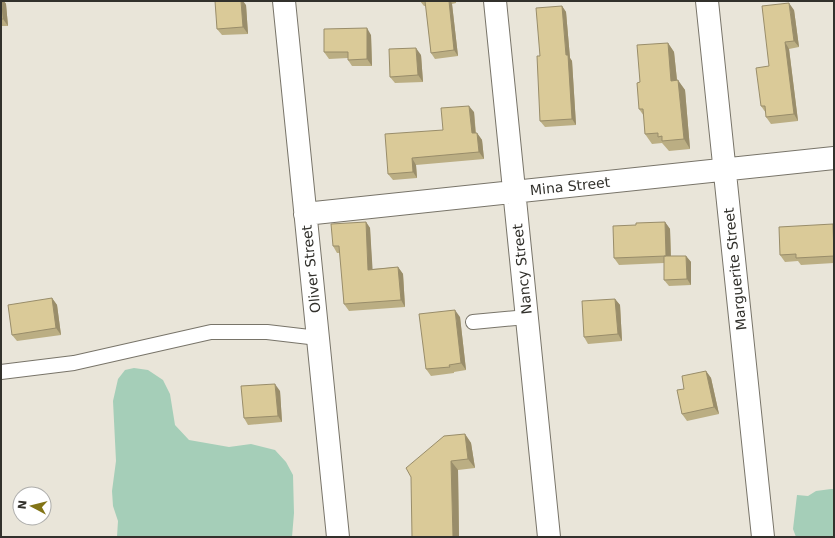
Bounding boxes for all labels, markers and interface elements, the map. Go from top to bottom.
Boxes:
street label: Mina Street [529,174,611,198]
street label: Marguerite Street [721,206,749,331]
street label: Nancy Street [509,222,535,315]
street label: Oliver Street [298,224,324,314]
north arrow [12,486,52,526]
text: N [16,499,30,510]

